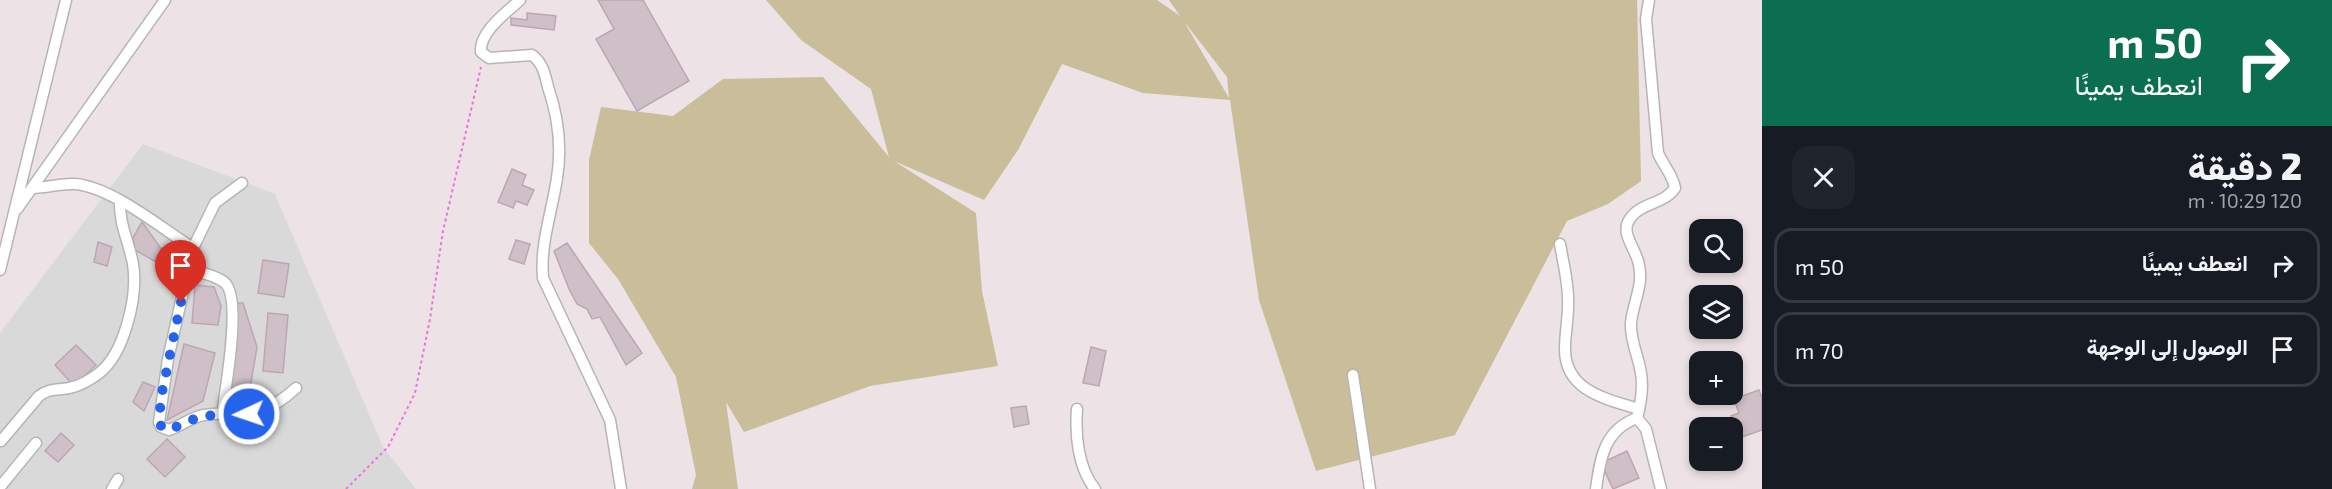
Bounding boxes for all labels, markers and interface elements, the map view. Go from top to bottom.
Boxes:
text: 50 m [2107,16,2203,66]
icon: right [2224,24,2302,102]
text: انعطف يمينًا [2074,68,2203,100]
text: 2 دقيقة [2188,144,2302,187]
button: close [1792,146,1855,209]
text: 120 m · 10:29 [2188,188,2302,212]
map controls [1689,219,1743,471]
button: search [1689,219,1743,273]
pin [155,240,206,302]
icon: arrive [164,249,197,282]
text: انعطف يمينًا [2142,249,2248,275]
icon: right [2266,249,2299,282]
text: 50 m [1795,253,1844,279]
button: layers [1689,285,1743,339]
text: الوصول إلى الوجهة [2086,333,2248,359]
icon: arrive [2266,333,2299,366]
text: 70 m [1795,337,1844,363]
button: + [1689,351,1743,405]
position arrow [217,382,281,446]
button: − [1689,417,1743,471]

